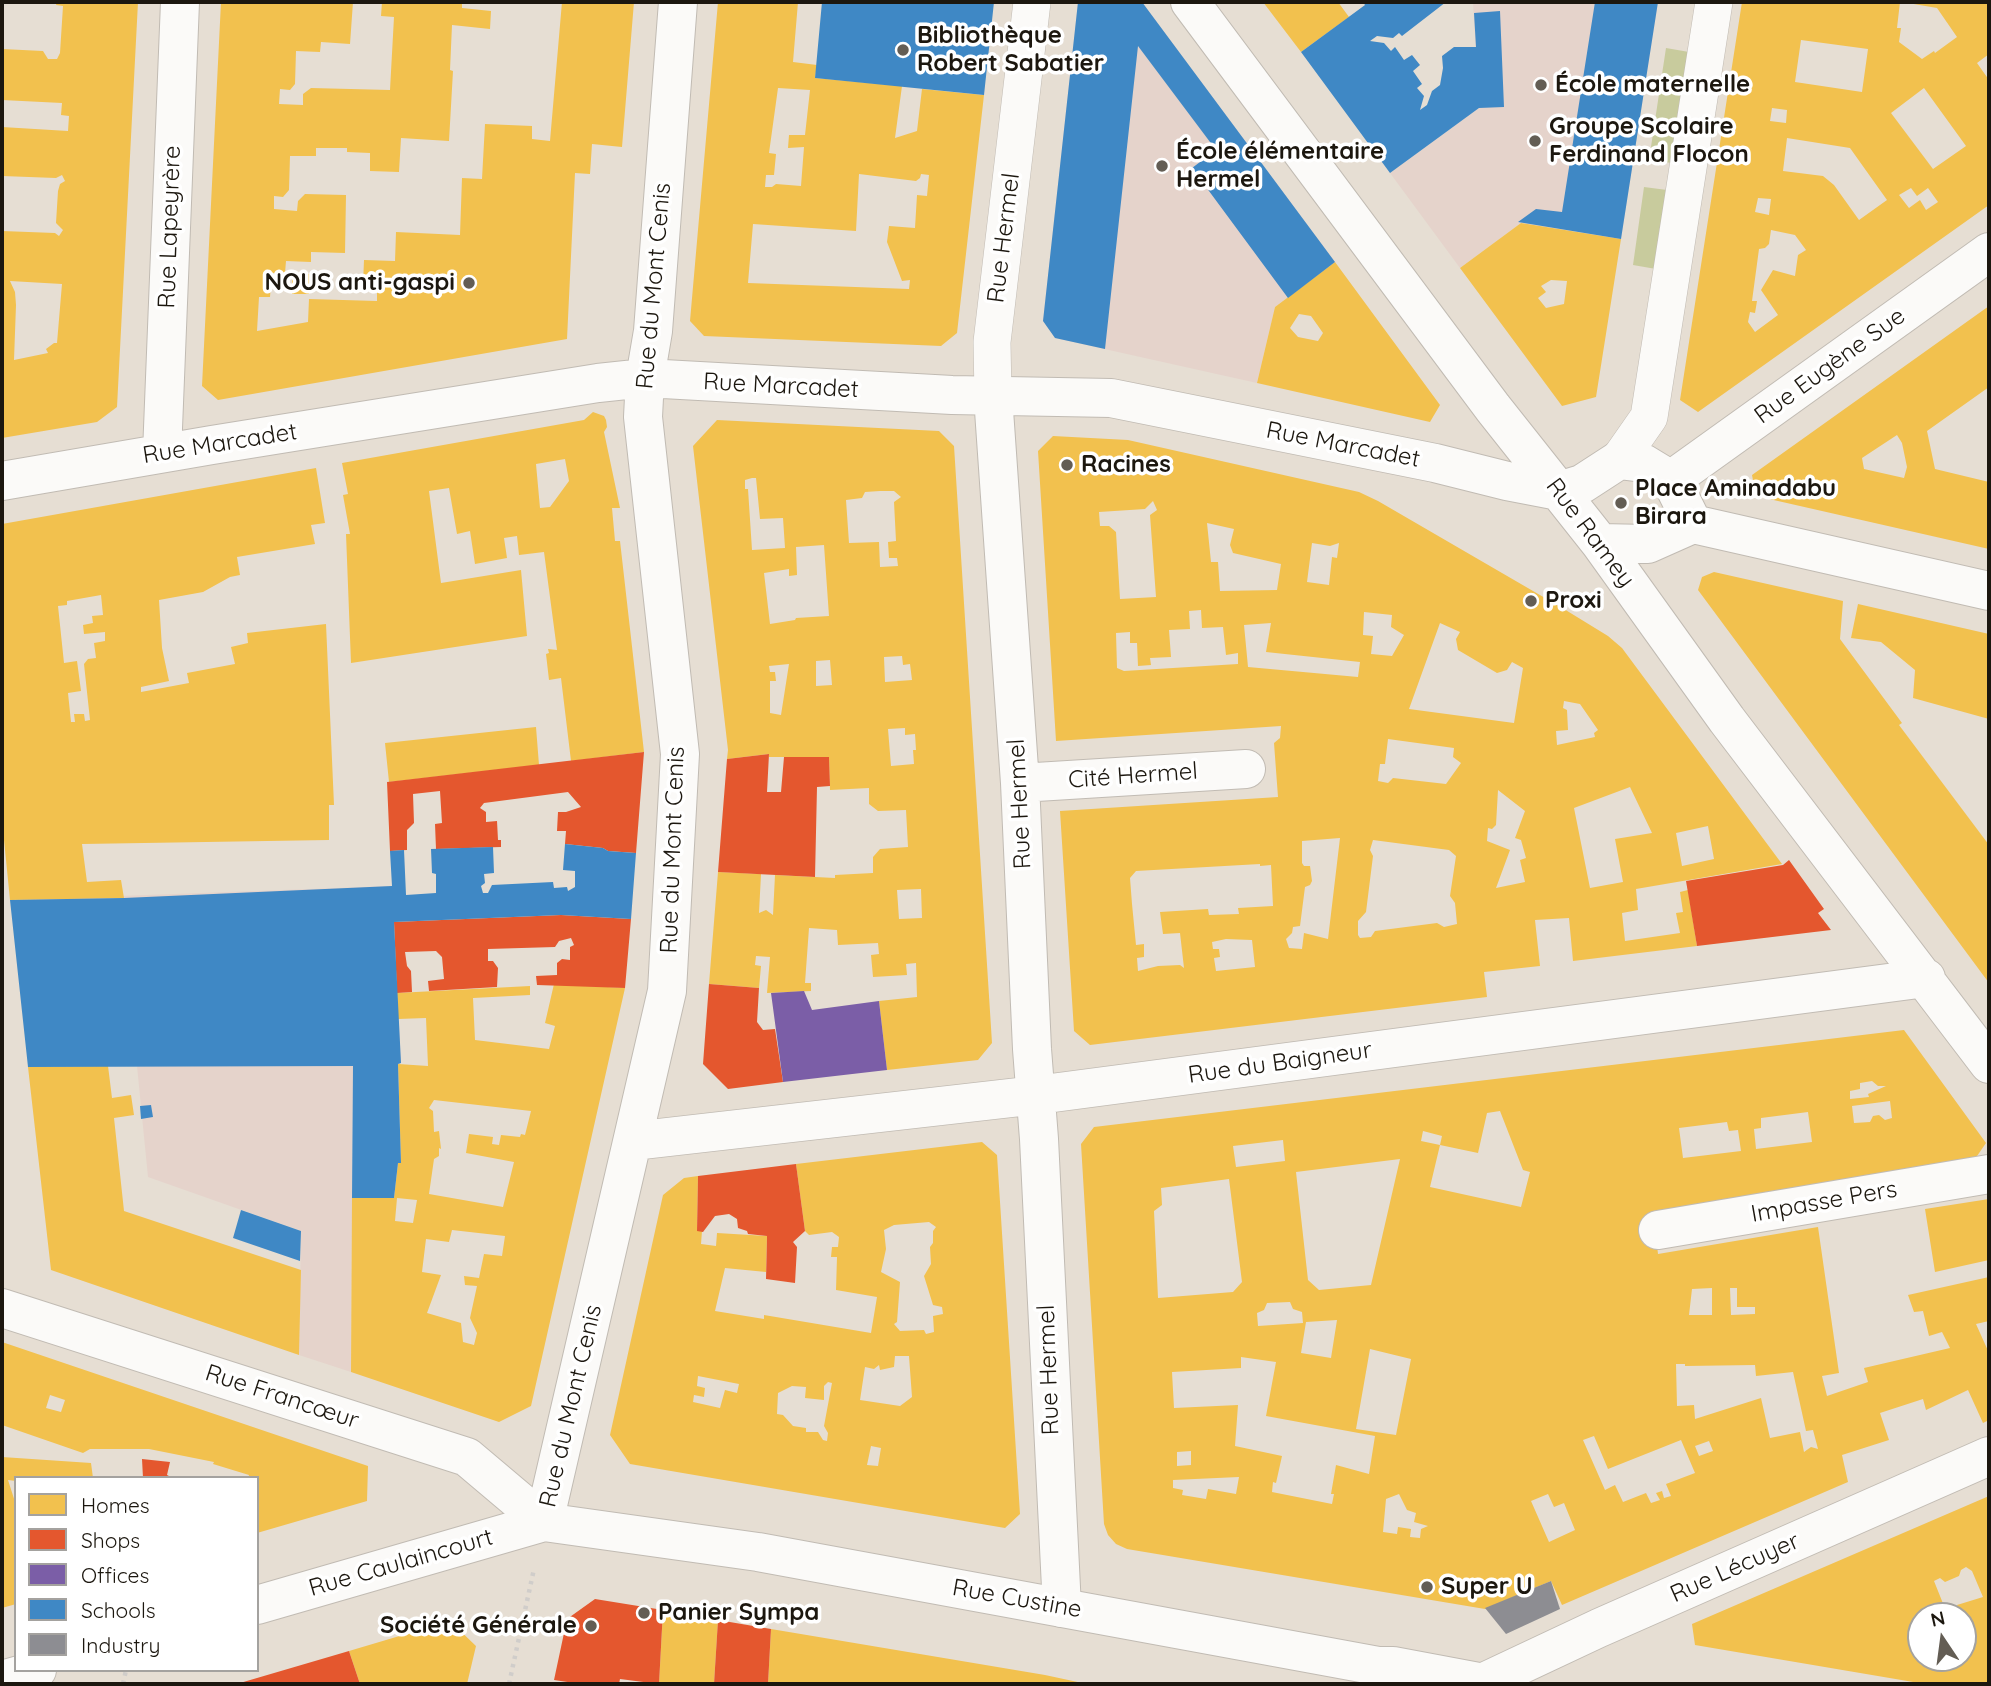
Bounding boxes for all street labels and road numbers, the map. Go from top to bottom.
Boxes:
street label: Rue Lapeyrère [153,145,187,309]
street label: Rue Hermel [982,171,1026,305]
street label: Rue du Mont Cenis [631,182,677,390]
street label: Rue Eugène Sue [1749,302,1911,430]
street label: Rue Marcadet [702,368,860,404]
street label: Rue Marcadet [1264,416,1422,474]
street label: Rue Marcadet [141,418,299,470]
street label: Rue Ramey [1540,473,1640,593]
street label: Rue Hermel [1002,738,1038,870]
street label: Rue du Mont Cenis [655,746,691,954]
street label: Cité Hermel [1067,757,1199,795]
street label: Rue du Baigneur [1186,1036,1374,1090]
street label: Impasse Pers [1749,1175,1899,1229]
street label: Rue du Mont Cenis [534,1302,608,1510]
street label: Rue Hermel [1032,1304,1066,1436]
street label: Rue Francœur [201,1359,363,1435]
street label: Rue Caulaincourt [306,1523,496,1603]
street label: Rue Lécuyer [1666,1527,1804,1609]
street label: Rue Custine [950,1573,1084,1625]

